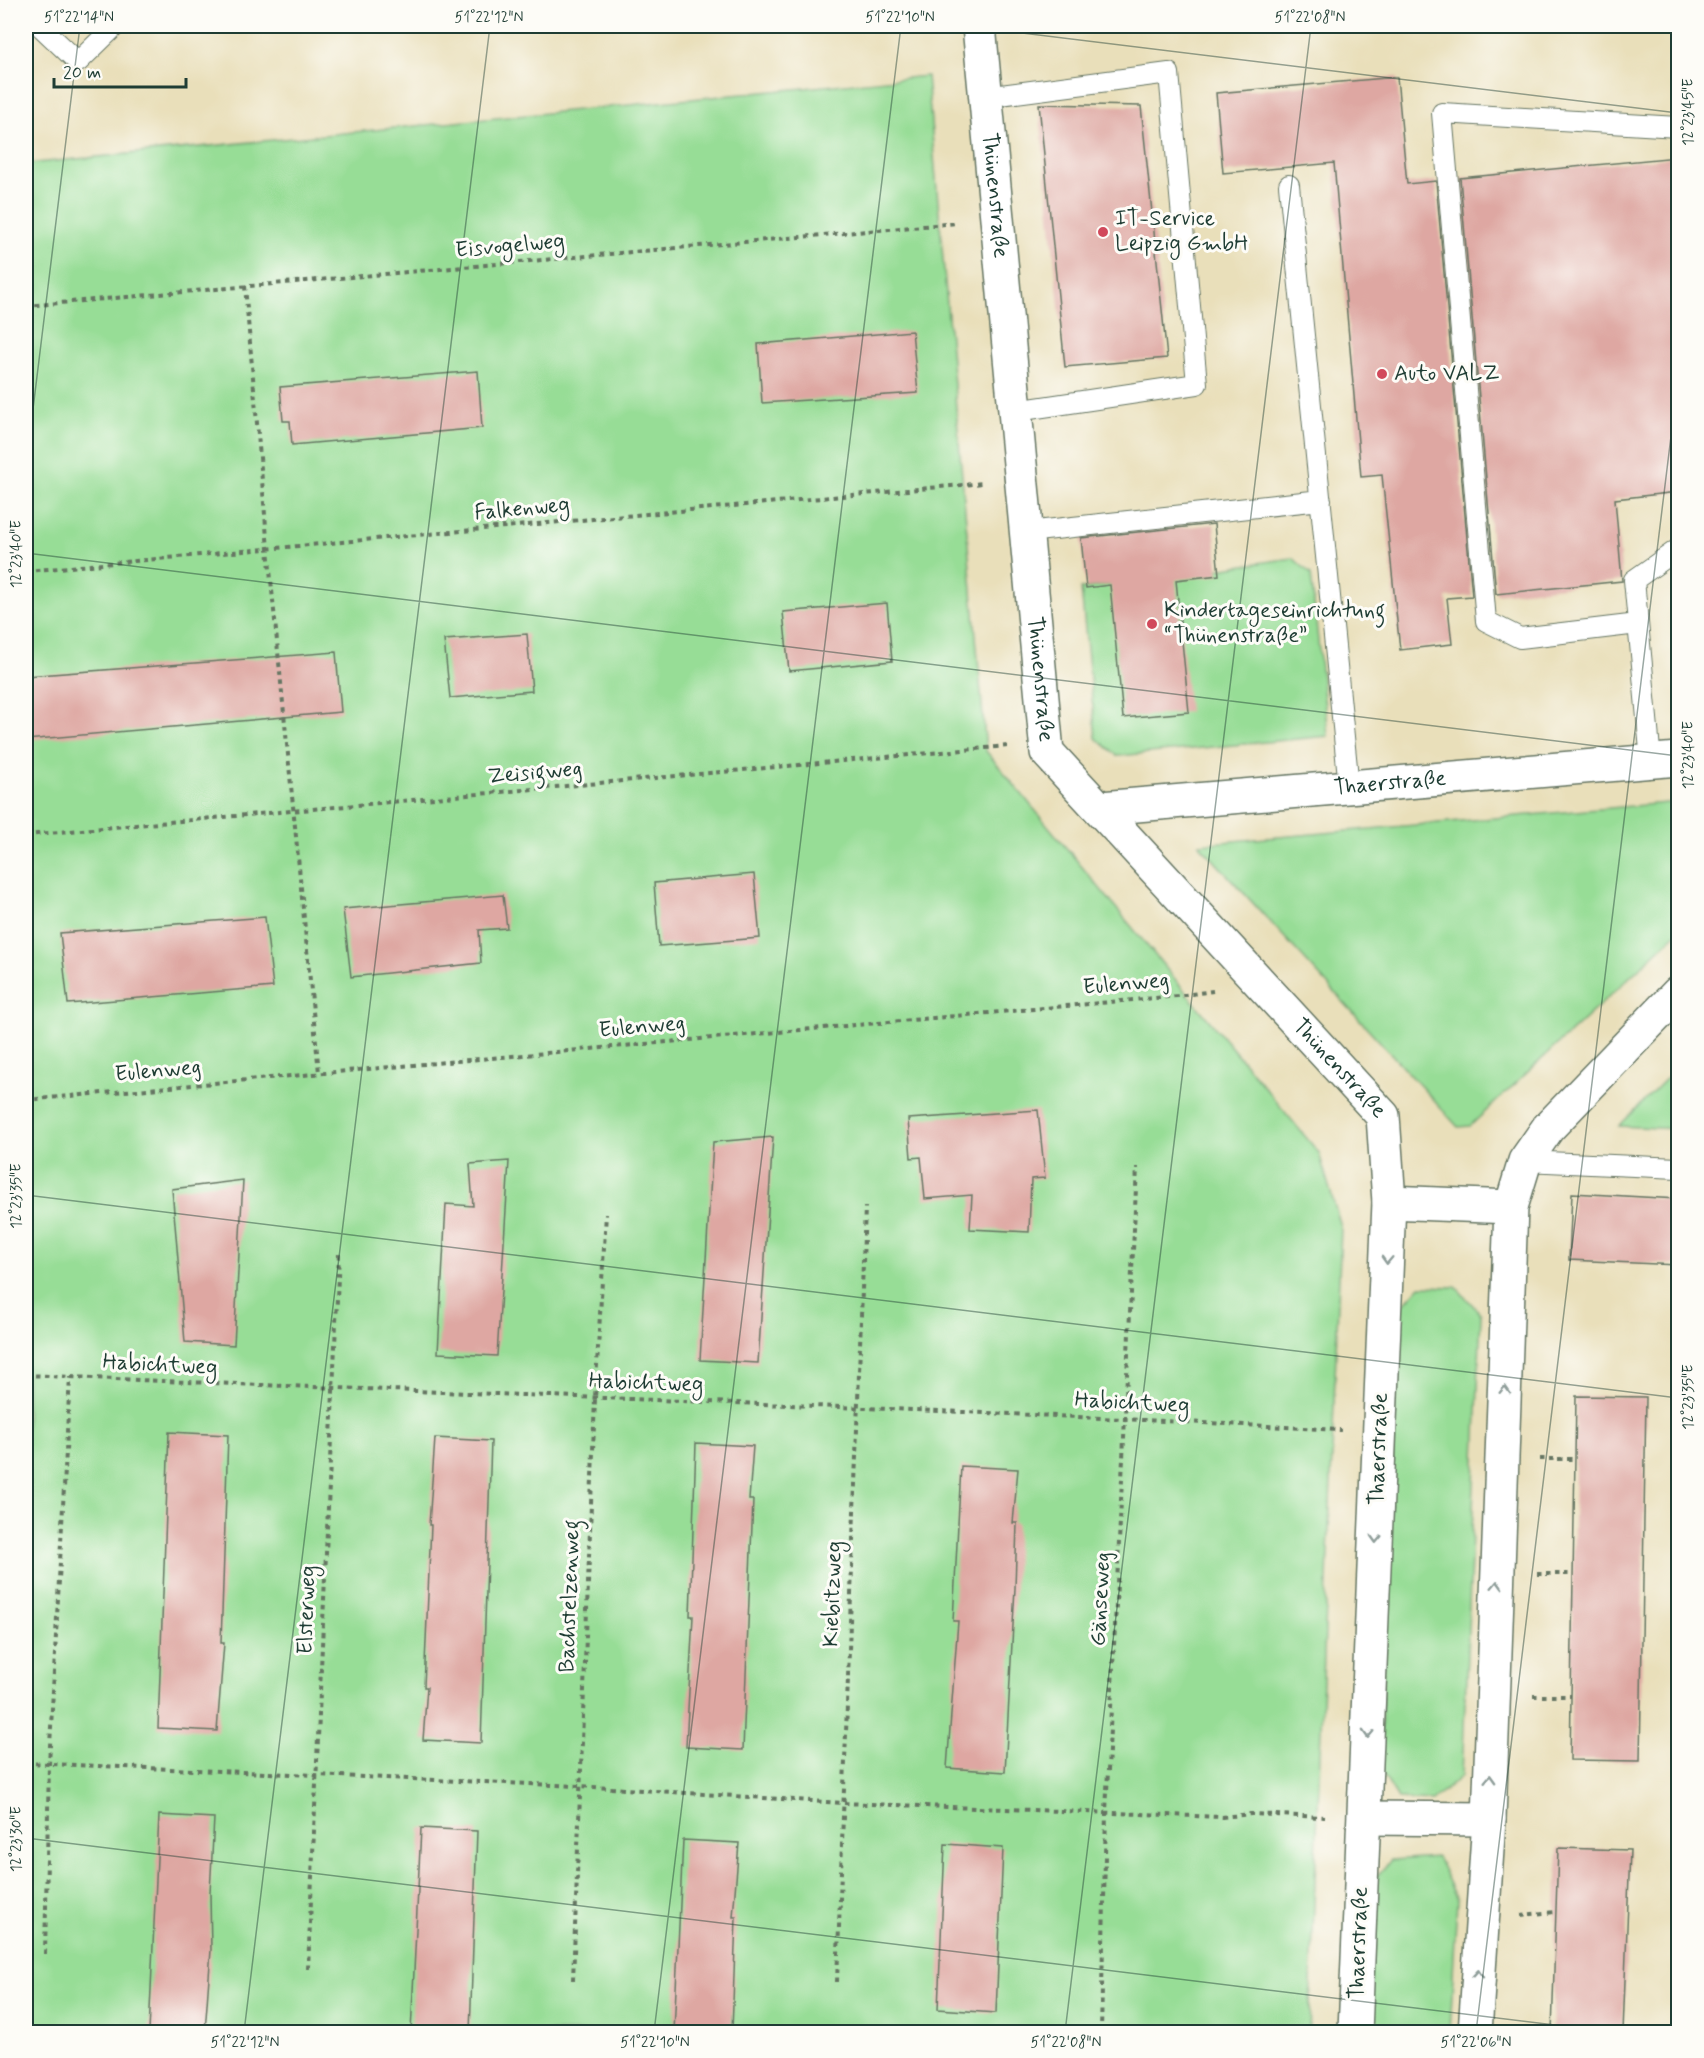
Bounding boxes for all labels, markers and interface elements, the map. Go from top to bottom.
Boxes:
text: 51°22'14"N [44,8,114,28]
text: 51°22'12"N [454,8,524,28]
text: 51°22'10"N [865,8,935,28]
text: 51°22'08"N [1274,8,1346,28]
scale bar [54,51,186,89]
text: 20 m [63,61,101,85]
text: 12°23'45"E [1679,78,1699,146]
street label: Thünenstraße [975,131,1015,259]
place label: IT-Service Leipzig GmbH [1115,205,1248,261]
marker: IT-Service Leipzig GmbH [1096,225,1110,239]
street label: Eisvogelweg [454,227,566,268]
place label: Auto VALZ [1394,360,1500,388]
marker: Auto VALZ [1375,367,1389,381]
street label: Falkenweg [473,491,571,530]
text: 12°23'40"E [7,520,27,588]
place label: Kindertageseinrichtung “Thünenstraße” [1164,597,1385,650]
street label: Thünenstraße [1020,615,1060,743]
marker: Kindertageseinrichtung “Thünenstraße” [1145,617,1159,631]
text: 12°23'40"E [1679,721,1699,789]
street label: Zeisigweg [487,755,583,794]
street label: Thaerstraße [1333,765,1447,802]
street label: Eulenweg [1082,966,1170,1003]
street label: Eulenweg [598,1009,686,1046]
street label: Thünenstraße [1286,1013,1392,1124]
street label: Eulenweg [114,1053,202,1090]
text: 12°23'35"E [7,1163,27,1229]
one-way arrow [1381,1256,1393,1265]
street label: Habichtweg [102,1348,218,1385]
text: 12°23'35"E [1679,1364,1699,1430]
street label: Habichtweg [588,1367,704,1402]
one-way arrow [1498,1385,1511,1394]
street label: Habichtweg [1074,1386,1190,1423]
street label: Thaerstraße [1363,1392,1395,1506]
street label: Bachstelzenweg [553,1519,590,1673]
one-way arrow [1369,1535,1382,1544]
street label: Kiebitzweg [817,1540,852,1648]
street label: Gänseweg [1085,1551,1118,1647]
street label: Elsterweg [291,1565,326,1655]
one-way arrow [1491,1580,1504,1589]
one-way arrow [1361,1730,1374,1739]
one-way arrow [1484,1775,1496,1784]
text: 12°23'30"E [7,1806,27,1872]
street label: Thaerstraße [1343,1886,1375,2000]
one-way arrow [1472,1970,1485,1979]
text: 51°22'12"N [210,2033,280,2053]
text: 51°22'10"N [620,2033,690,2053]
text: 51°22'08"N [1030,2033,1102,2053]
text: 51°22'06"N [1440,2033,1512,2053]

